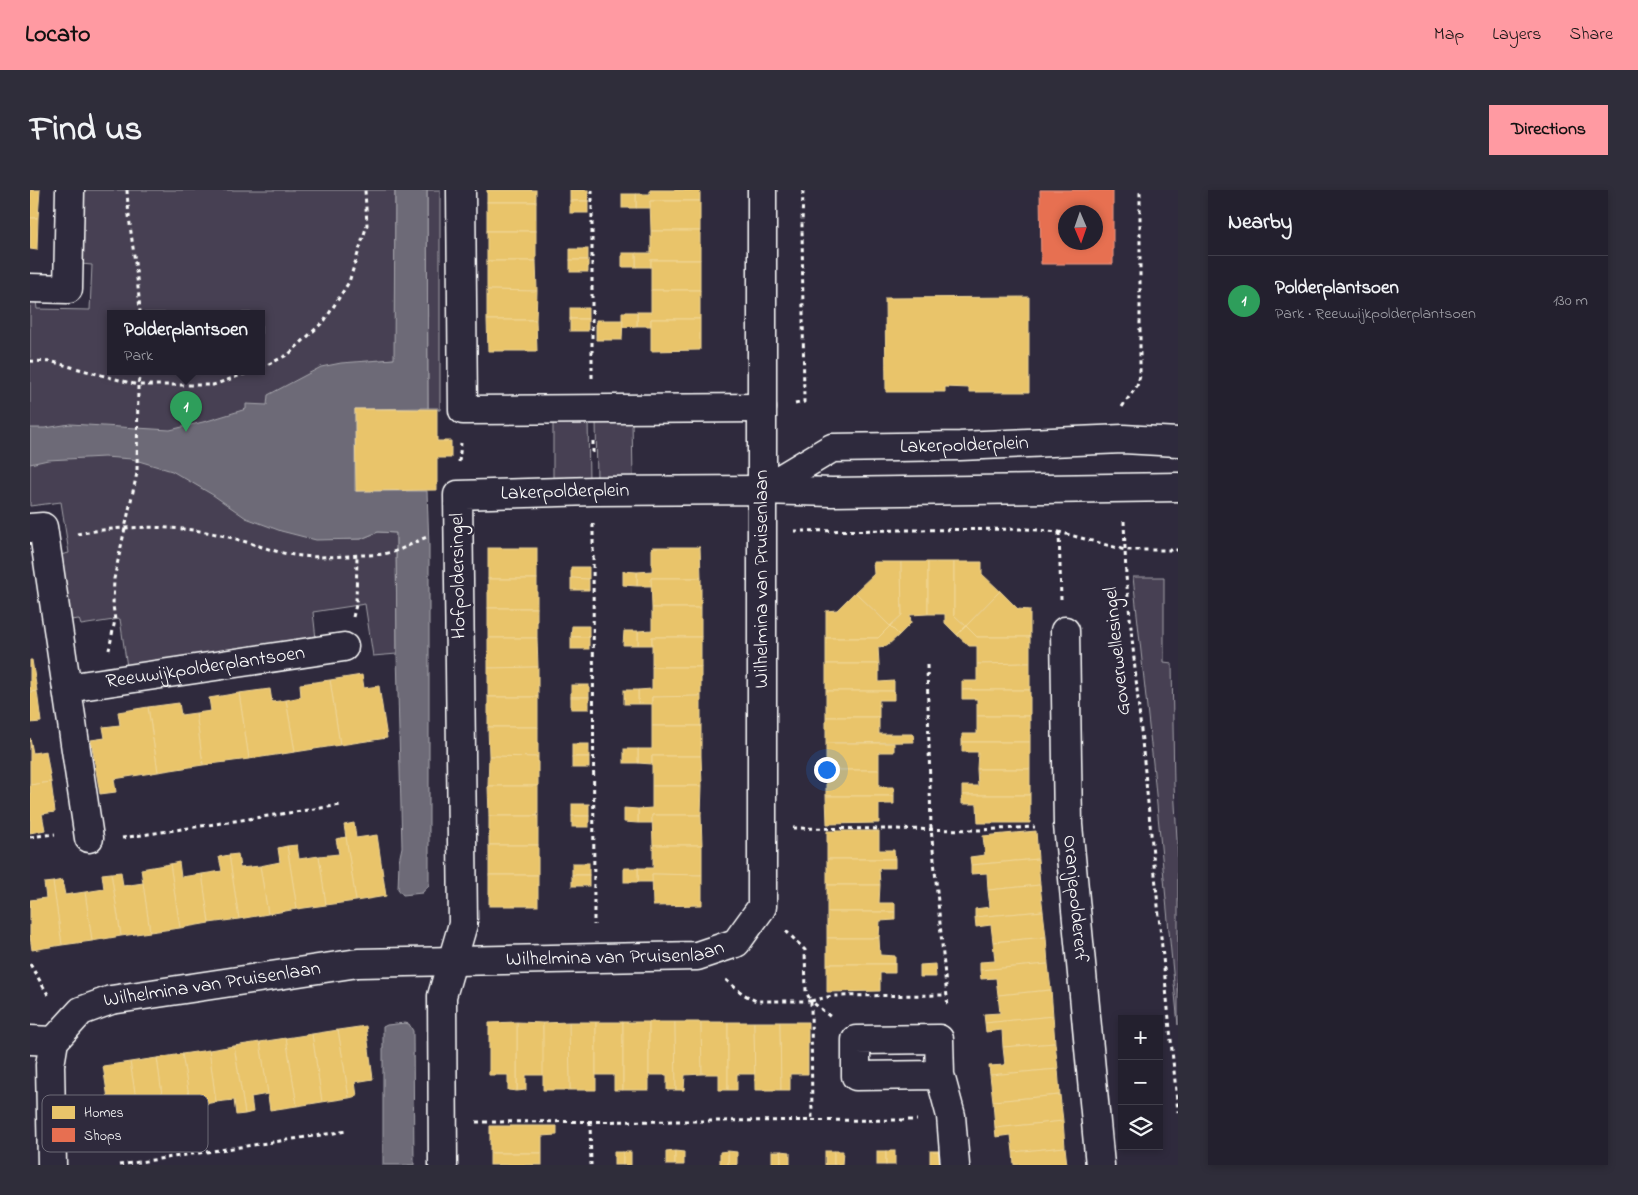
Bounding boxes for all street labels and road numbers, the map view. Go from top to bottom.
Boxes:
street label: Lakerpolderplein [900,429,1029,461]
street label: Wilhelmina van Pruisenlaan [748,469,777,688]
street label: Lakerpolderplein [500,476,630,508]
street label: Hofpoldersingel [443,513,476,639]
street label: Goverwellesingel [1097,585,1140,717]
street label: Reeuwijkpolderplantsoen [104,638,307,697]
street label: Oranjepoldererf [1055,834,1095,964]
street label: Wilhelmina van Pruisenlaan [506,933,728,974]
street label: Wilhelmina van Pruisenlaan [102,954,323,1015]

